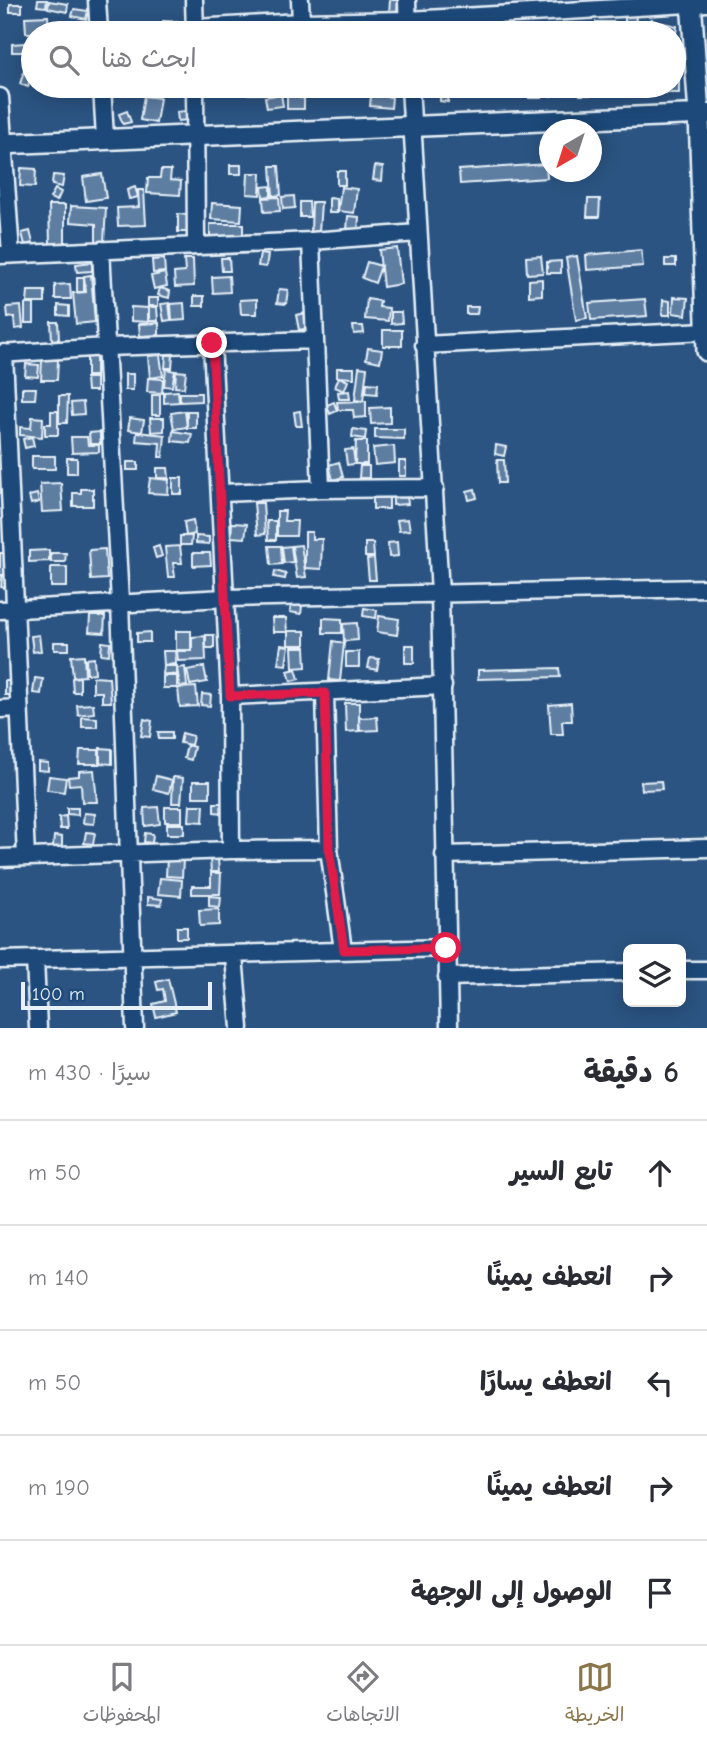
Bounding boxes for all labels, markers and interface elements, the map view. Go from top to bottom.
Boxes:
search box [21,21,686,98]
icon: search [45,41,83,79]
text: ابحث هنا [101,44,197,74]
north arrow [539,119,602,182]
route end [196,327,227,358]
route start [430,932,461,963]
map controls [623,944,686,1007]
button: layers [623,944,686,1007]
scale bar [21,979,212,1011]
text: 100 m [32,983,85,1005]
text: 6 دقيقة [583,1055,679,1090]
text: سيرًا · 430 m [28,1059,151,1086]
icon: ahead [641,1154,679,1192]
text: تابع السير [510,1157,612,1187]
text: 50 m [28,1159,81,1186]
icon: right [641,1259,679,1297]
text: انعطف يمينًا [487,1262,612,1292]
text: 140 m [28,1264,89,1291]
icon: left [641,1364,679,1402]
text: انعطف يسارًا [480,1367,612,1397]
text: 50 m [28,1369,81,1396]
icon: right [641,1469,679,1507]
text: انعطف يمينًا [487,1472,612,1502]
text: 190 m [28,1474,90,1501]
icon: arrive [641,1574,679,1612]
text: الوصول إلى الوجهة [411,1577,612,1607]
tab: المحفوظات [83,1658,161,1731]
tab: الاتجاهات [326,1658,400,1731]
tab: الخريطة [565,1658,624,1731]

